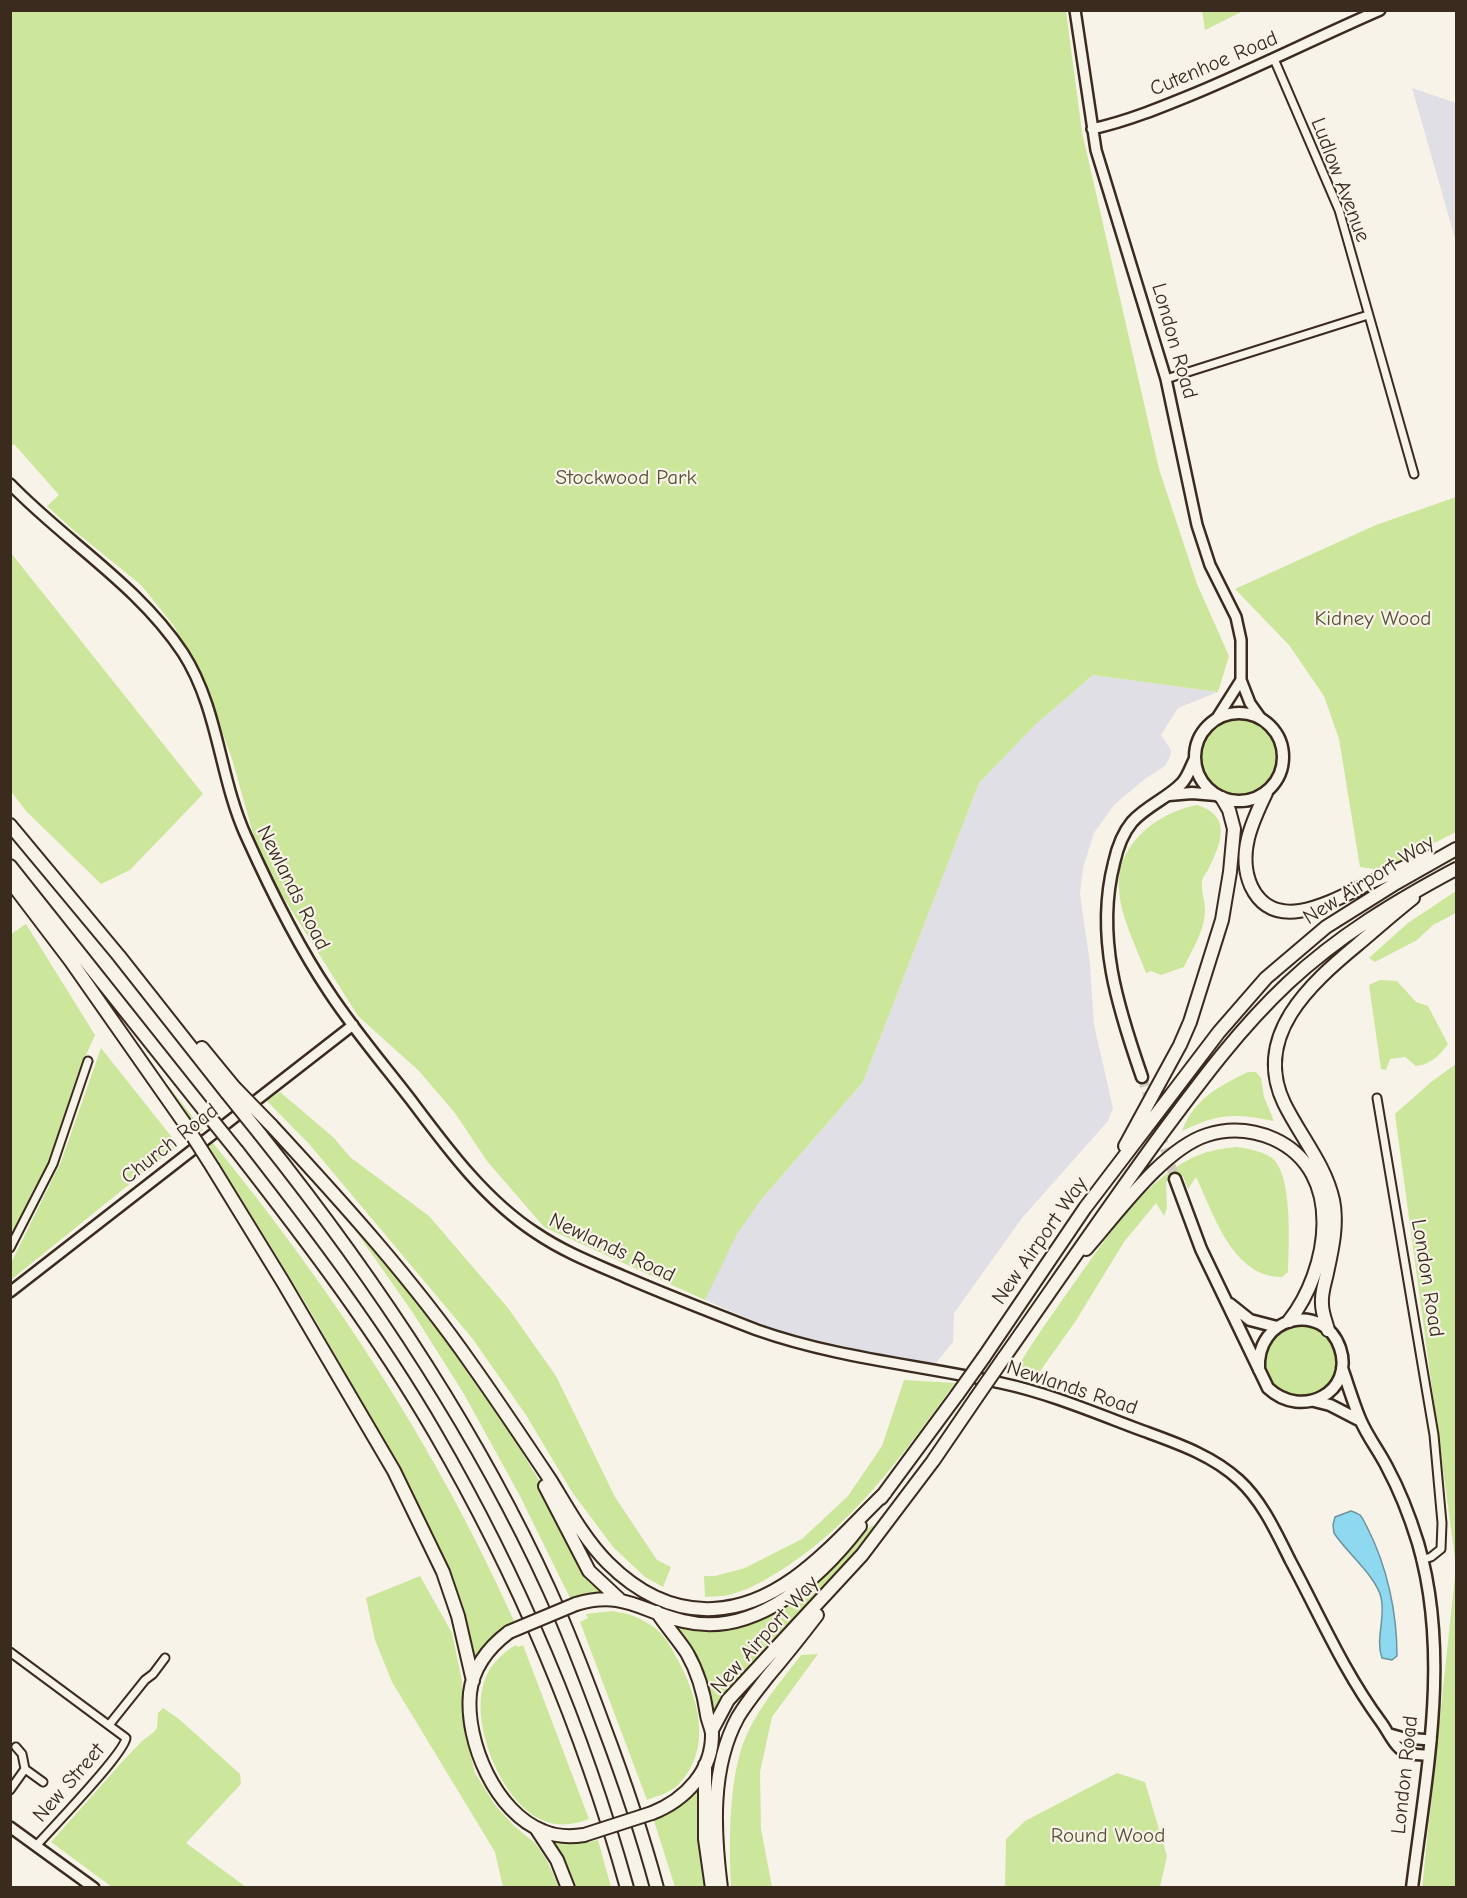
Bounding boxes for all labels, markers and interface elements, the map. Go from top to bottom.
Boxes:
street label: Cutenhoe Road [1146,26,1282,102]
street label: Ludlow Avenue [1305,114,1375,246]
street label: London Road [1145,280,1203,402]
park label: Stockwood Park [555,465,697,491]
park label: Kidney Wood [1315,606,1431,632]
street label: Newlands Road [251,822,335,954]
street label: New Airport Way [1299,830,1439,930]
street label: Church Road [116,1098,224,1190]
street label: New Airport Way [987,1172,1093,1310]
street label: Newlands Road [545,1208,679,1288]
street label: London Road [1405,1217,1449,1339]
street label: Newlands Road [1003,1355,1141,1421]
street label: New Airport Way [706,1571,824,1699]
street label: London Road [1386,1714,1424,1836]
street label: New Street [28,1738,110,1828]
park label: Round Wood [1051,1823,1165,1849]

